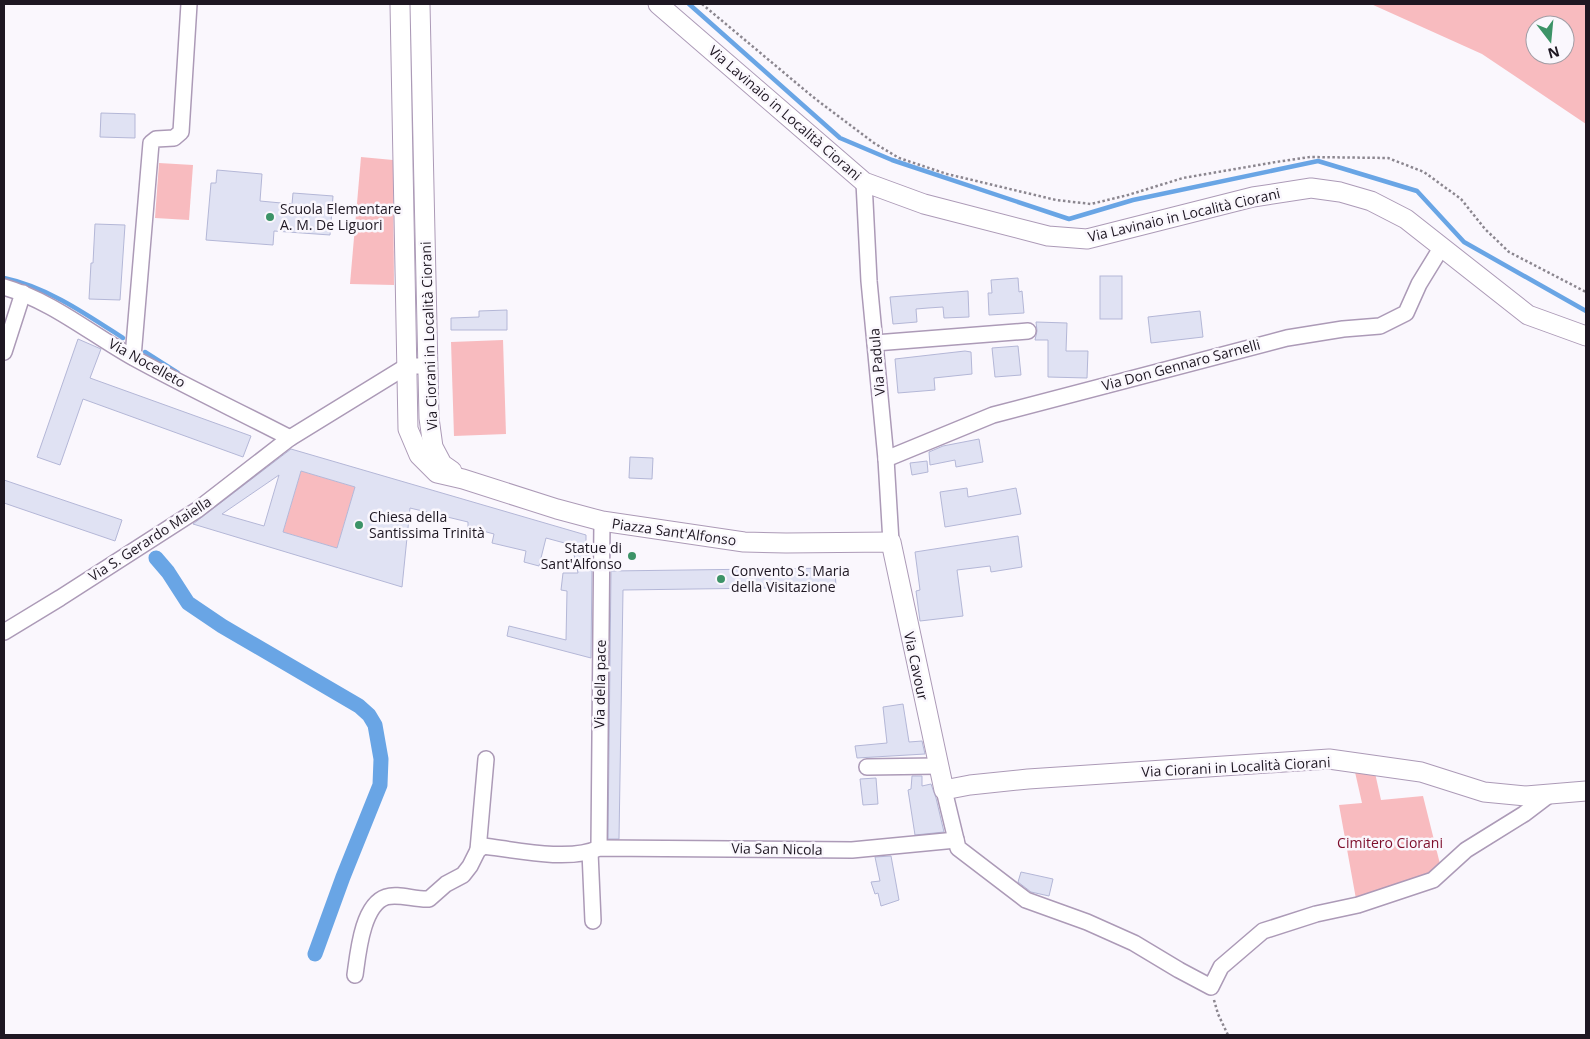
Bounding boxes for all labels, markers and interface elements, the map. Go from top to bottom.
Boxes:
north arrow [1525,15,1575,65]
street label: Via Lavinaio in Località Ciorani [705,41,866,184]
text: N [1546,42,1562,64]
street label: Via Lavinaio in Località Ciorani [1086,183,1282,246]
place label: Scuola Elementare A. M. De Liguori [280,199,401,234]
marker: Scuola Elementare A. M. De Liguori [264,211,276,223]
street label: Via Ciorani in Località Ciorani [416,241,441,431]
street label: Via Padula [864,327,889,397]
street label: Via Nocelleto [105,334,189,392]
street label: Via Don Gennaro Sarnelli [1100,334,1262,395]
street label: Via S. Gerardo Maiella [85,492,215,585]
place label: Chiesa della Santissima Trinità [369,507,485,542]
street label: Piazza Sant'Alfonso [611,513,738,550]
marker: Chiesa della Santissima Trinità [353,519,365,531]
place label: Statue di Sant'Alfonso [541,538,622,573]
marker: Statue di Sant'Alfonso [626,550,638,562]
place label: Convento S. Maria della Visitazione [731,561,850,596]
marker: Convento S. Maria della Visitazione [715,573,727,585]
street label: Via Cavour [900,630,933,702]
street label: Via della pace [589,639,610,729]
street label: Via Ciorani in Località Ciorani [1141,752,1331,781]
park label: Cimitero Ciorani [1337,833,1443,852]
street label: Via San Nicola [731,838,823,859]

